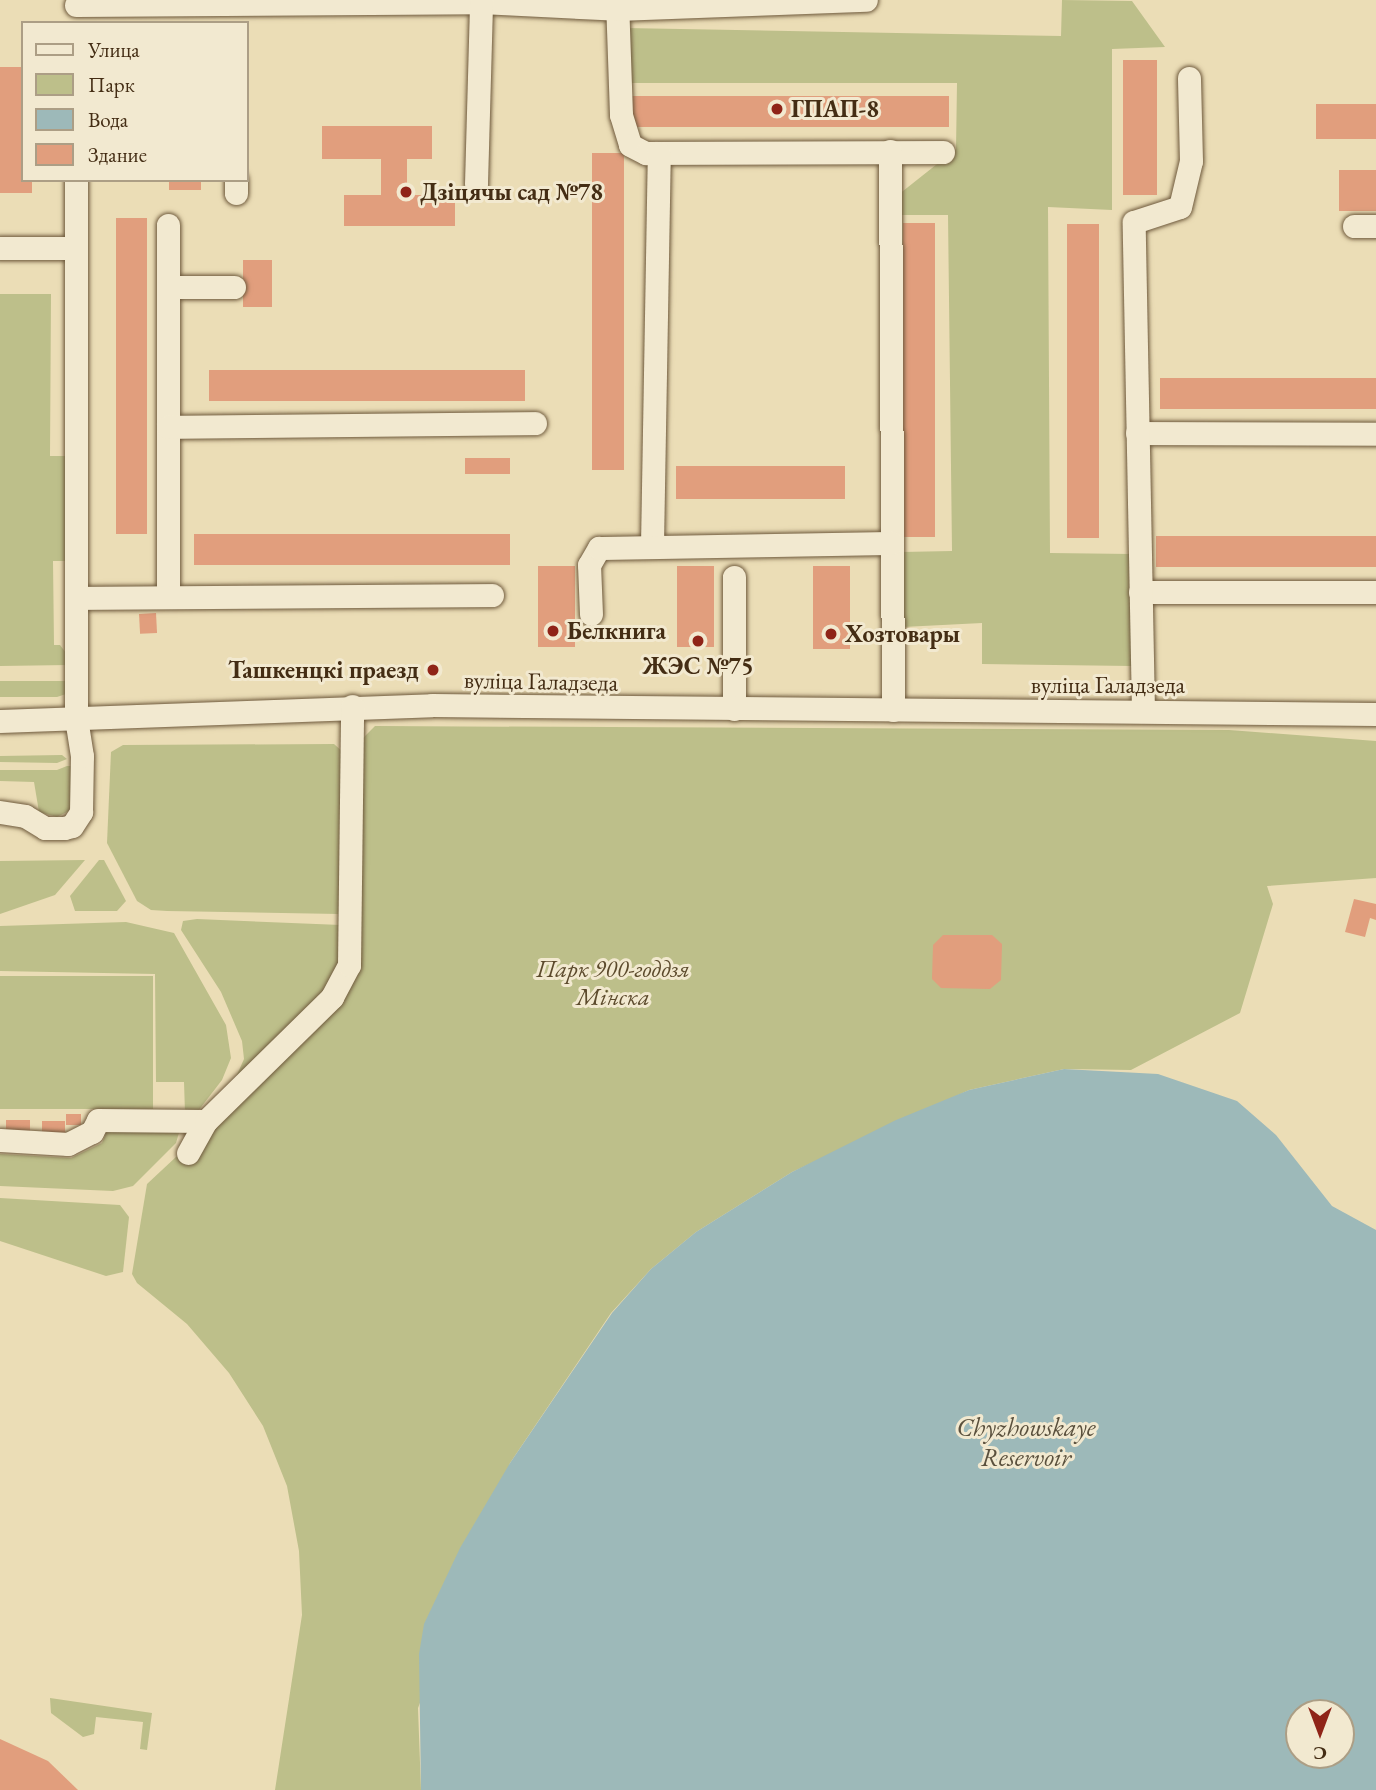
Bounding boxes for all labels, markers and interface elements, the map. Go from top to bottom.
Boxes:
legend [21,21,248,182]
text: Улица [88,36,140,63]
text: Парк [88,71,135,98]
place label: ГПАП-8 [791,95,879,123]
marker: ГПАП-8 [769,101,785,117]
text: Вода [88,106,128,133]
text: Здание [88,141,147,168]
place label: Дзіцячы сад №78 [420,178,603,206]
marker: Дзіцячы сад №78 [398,184,414,200]
place label: Белкнига [567,617,666,645]
place label: Хозтовары [845,620,960,648]
marker: Белкнига [545,623,561,639]
marker: Хозтовары [823,626,839,642]
marker: ЖЭС №75 [690,633,706,649]
place label: ЖЭС №75 [642,652,754,680]
place label: Ташкенцкі праезд [228,656,419,684]
marker: Ташкенцкі праезд [425,662,441,678]
street label: вуліца Галадзеда [464,665,618,697]
street label: вуліца Галадзеда [1031,671,1185,699]
park label: Парк 900-годдзя Мінска [536,955,690,1011]
water label: Chyzhowskaye Reservoir [956,1412,1096,1474]
north arrow [1285,1699,1355,1769]
text: С [1313,1741,1327,1766]

